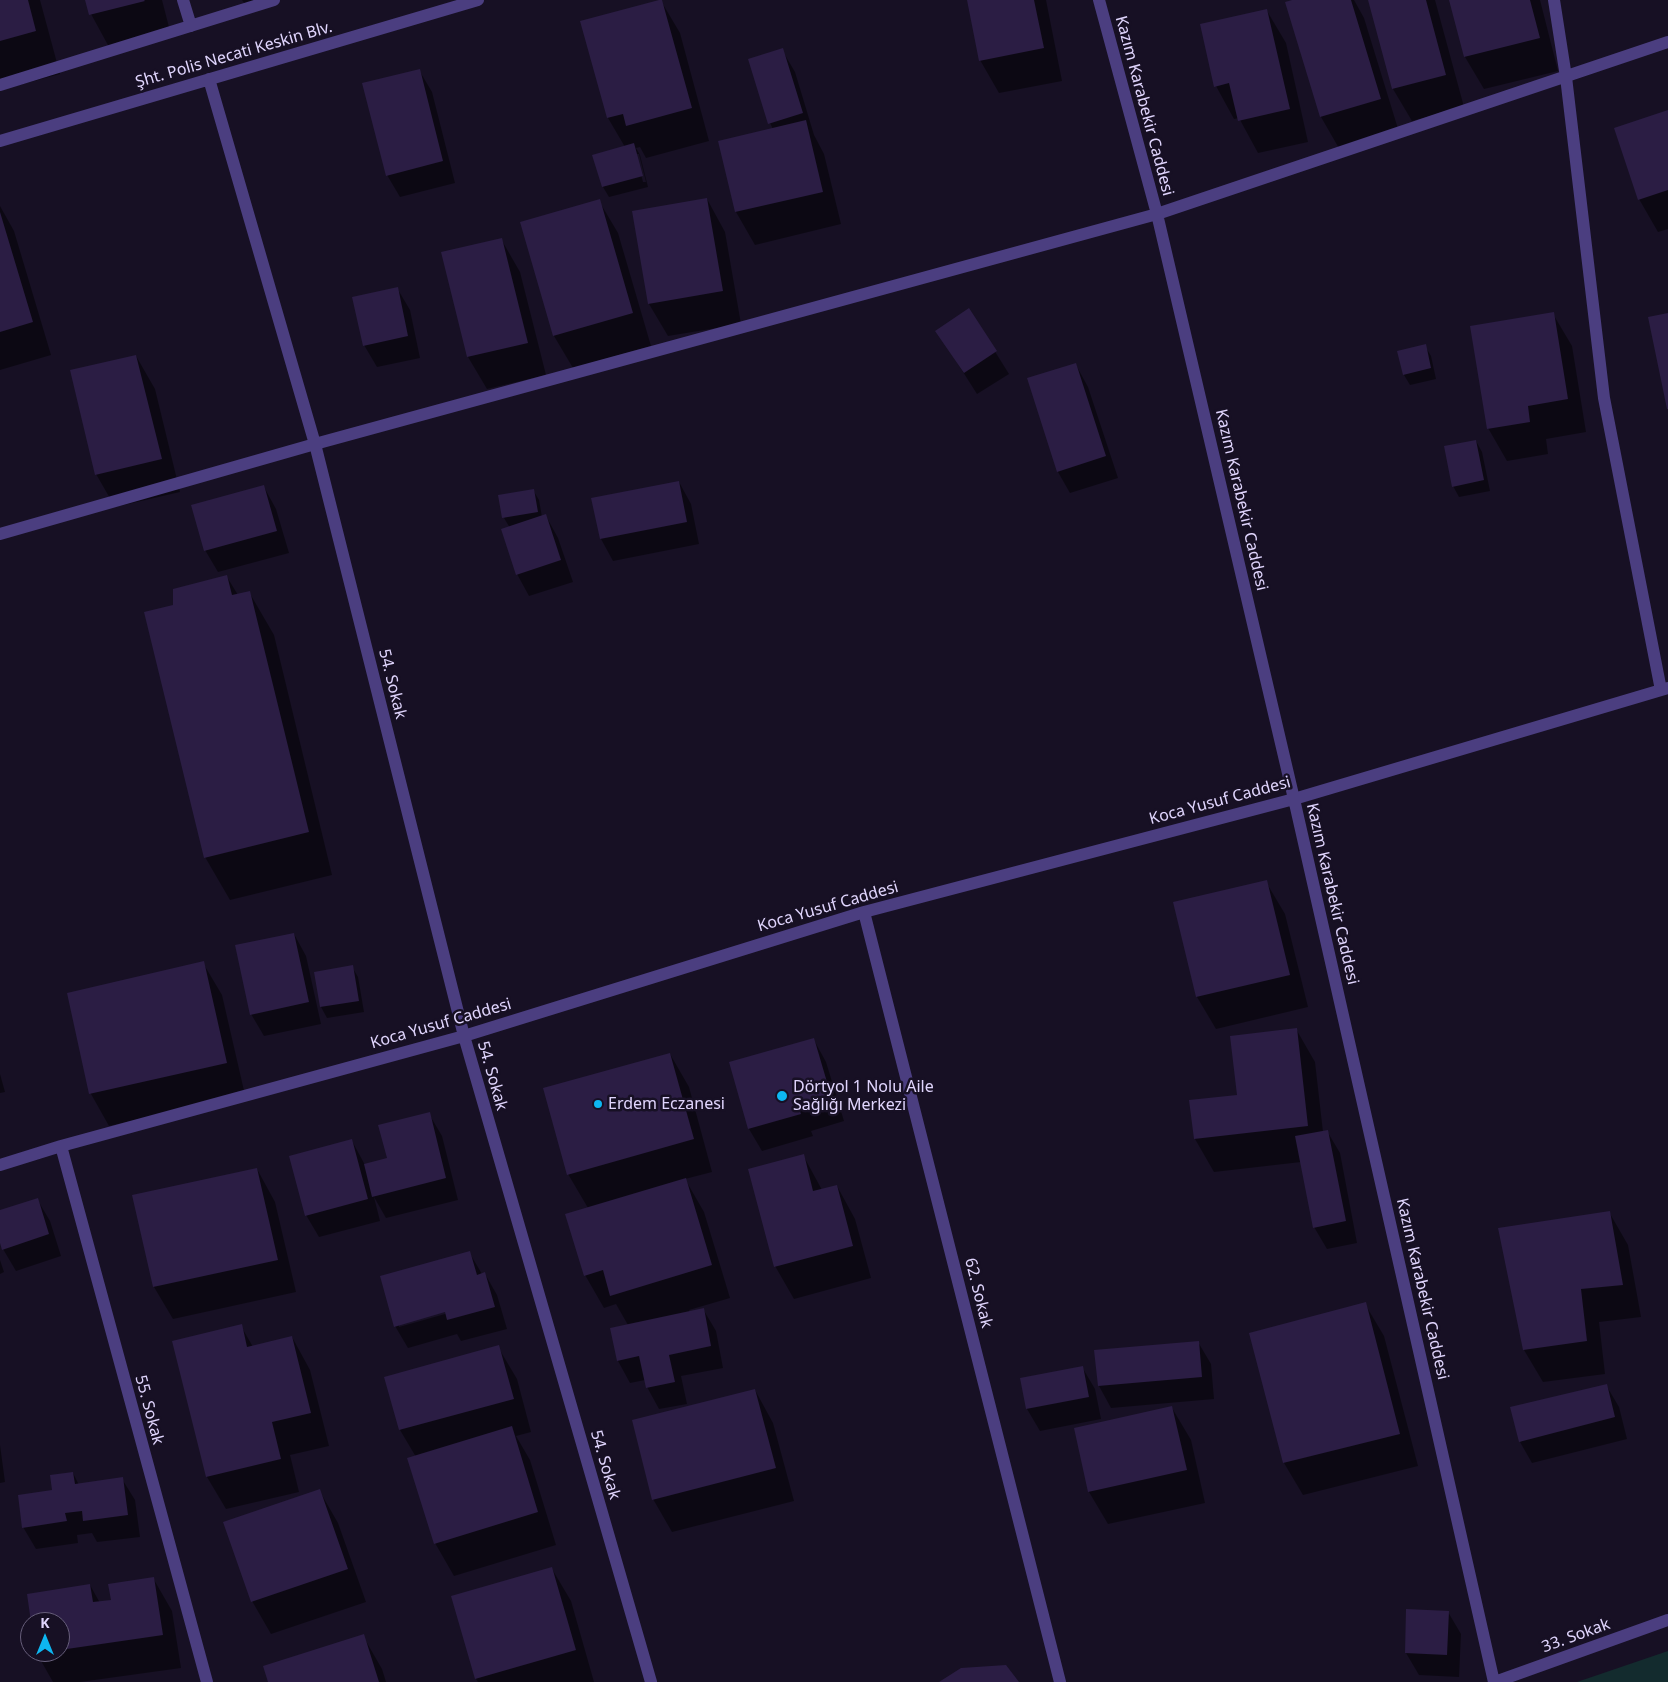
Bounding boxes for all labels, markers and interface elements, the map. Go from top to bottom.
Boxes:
street label: Kazım Karabekir Caddesi [1111,14,1177,198]
street label: Şht. Polis Necati Keskin Blv. [133,18,335,92]
street label: Kazım Karabekir Caddesi [1211,407,1271,593]
street label: 54. Sokak [374,647,410,721]
street label: Koca Yusuf Caddesi [1147,773,1293,829]
street label: Kazım Karabekir Caddesi [1302,801,1362,987]
street label: Koca Yusuf Caddesi [755,878,901,936]
street label: Koca Yusuf Caddesi [368,995,514,1053]
street label: 54. Sokak [473,1039,511,1113]
place label: Dörtyol 1 Nolu Aile Sağlığı Merkezi [793,1077,934,1115]
marker: Dörtyol 1 Nolu Aile Sağlığı Merkezi [775,1089,789,1103]
place label: Erdem Eczanesi [608,1094,725,1114]
marker: Erdem Eczanesi [592,1098,604,1110]
street label: Kazım Karabekir Caddesi [1392,1196,1452,1382]
street label: 62. Sokak [960,1256,996,1330]
street label: 55. Sokak [131,1373,167,1447]
street label: 54. Sokak [586,1428,624,1502]
north arrow [20,1612,70,1662]
text: K [40,1613,50,1632]
street label: 33. Sokak [1539,1615,1613,1657]

